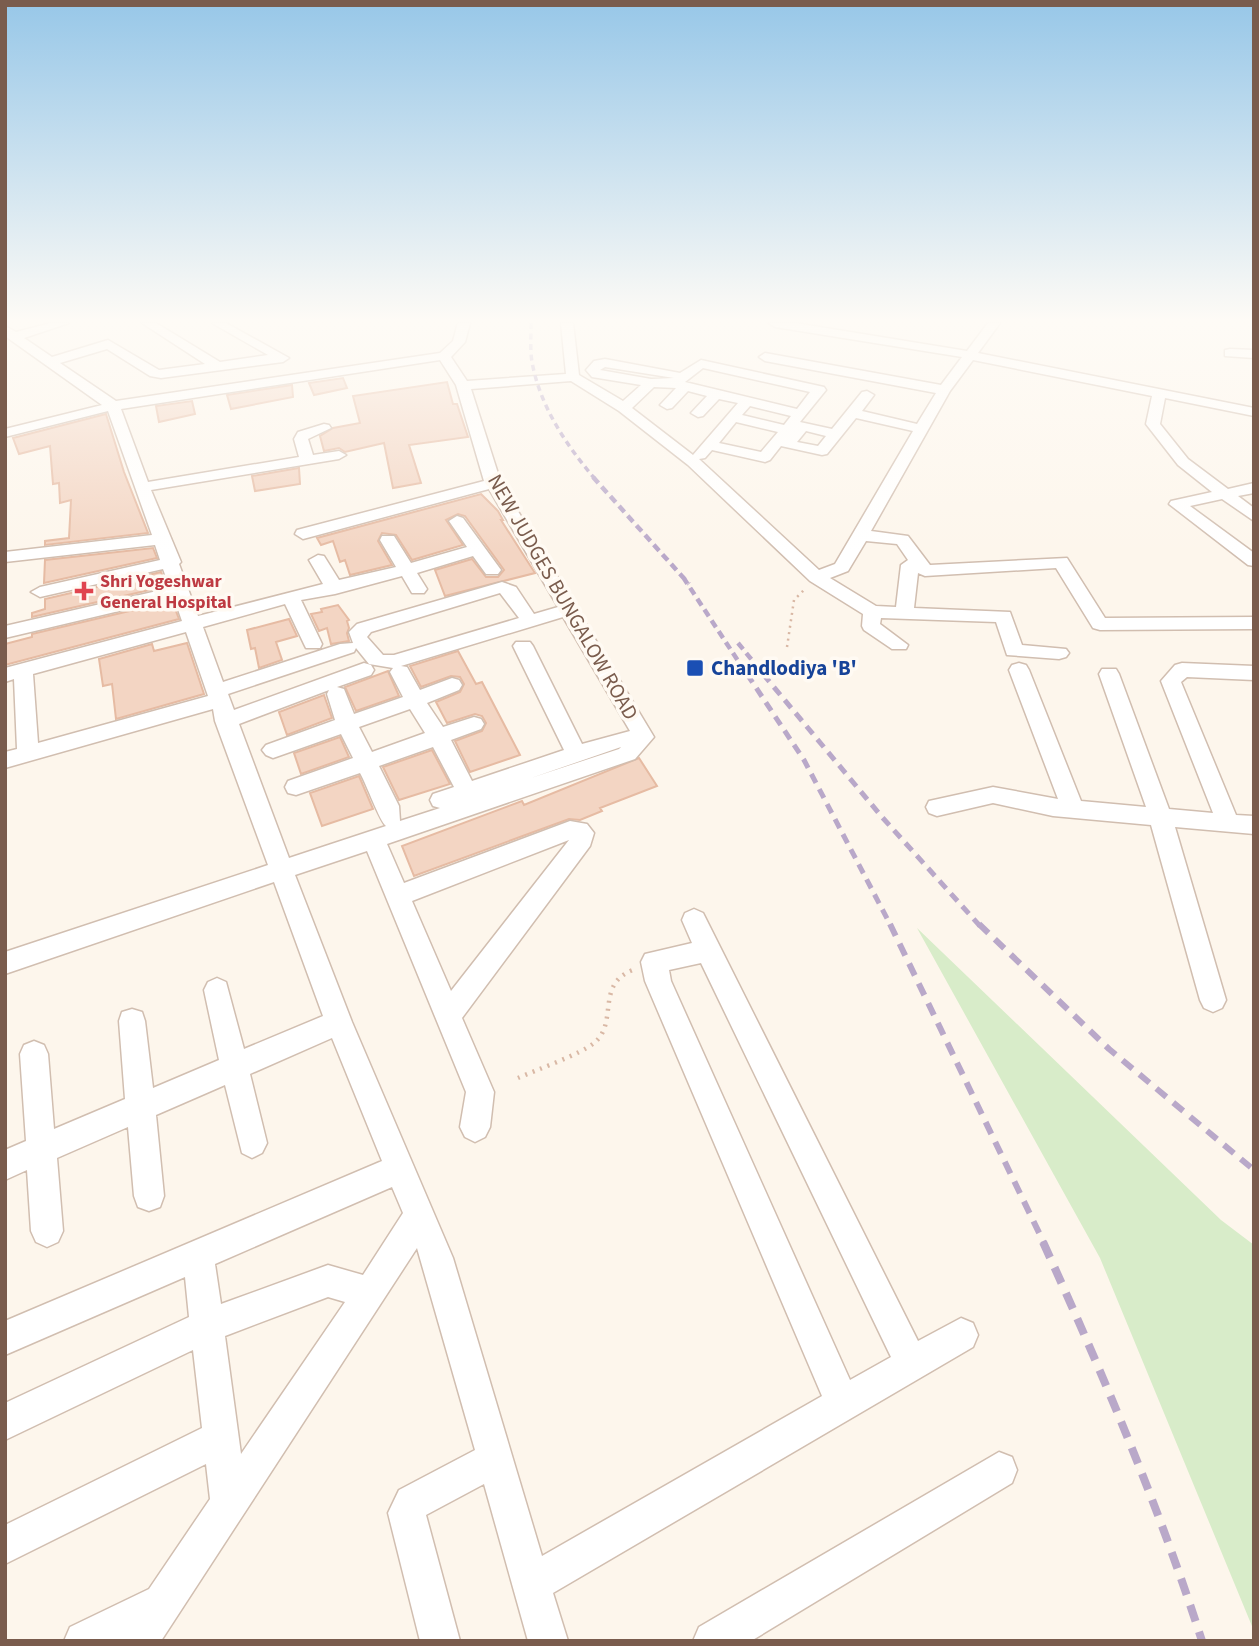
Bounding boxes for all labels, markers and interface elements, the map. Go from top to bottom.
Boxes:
street label: NEW JUDGES BUNGALOW ROAD [480,469,646,725]
place label: Shri Yogeshwar General Hospital [100,569,232,615]
marker: Shri Yogeshwar General Hospital [74,581,94,601]
place label: Chandlodiya 'B' [711,653,857,683]
marker: Chandlodiya 'B' [685,658,705,678]

